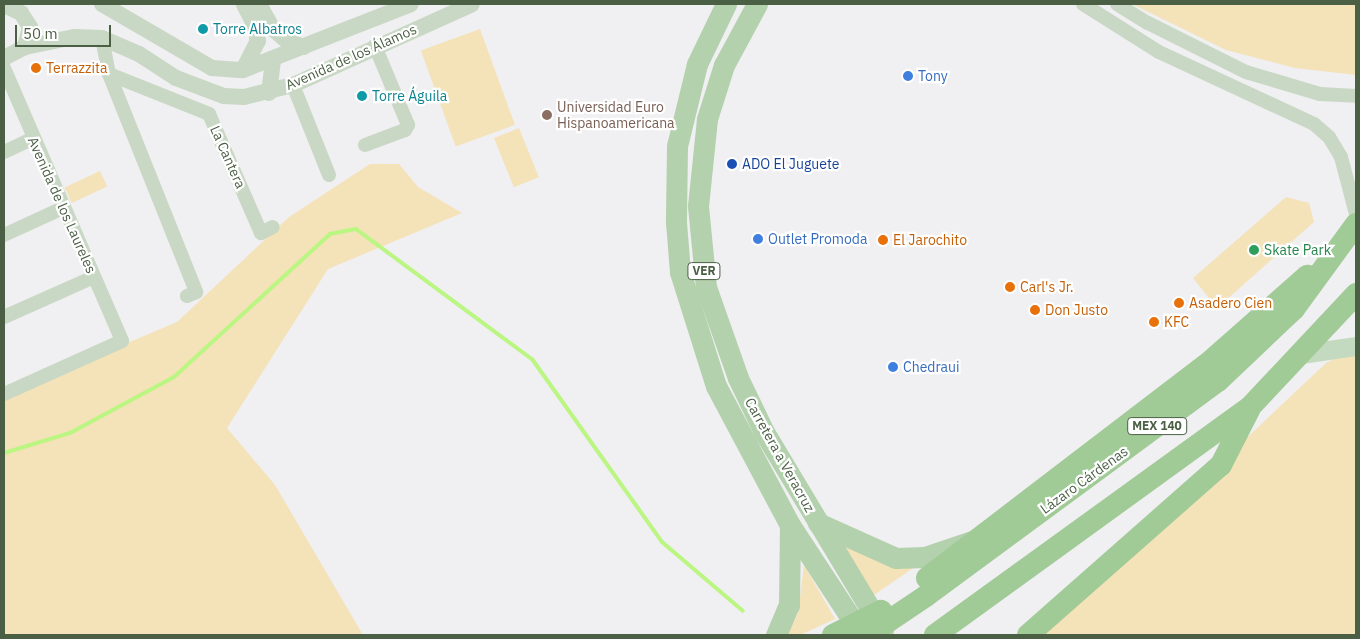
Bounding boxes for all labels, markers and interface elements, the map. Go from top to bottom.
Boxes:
scale bar [18,15,114,47]
place label: Torre Albatros [213,21,302,37]
street label: Avenida de los Álamos [283,21,419,93]
marker: Torre Albatros [197,23,209,35]
text: 50 m [23,24,58,43]
place label: Terrazzita [46,60,107,76]
marker: Terrazzita [30,62,42,74]
place label: Tony [918,68,948,84]
marker: Tony [902,70,914,82]
place label: Torre Águila [372,88,447,104]
marker: Torre Águila [356,90,368,102]
place label: Universidad Euro Hispanoamericana [557,99,675,132]
marker: Universidad Euro Hispanoamericana [541,109,553,121]
street label: La Cantera [207,123,249,191]
street label: Avenida de los Laureles [24,134,100,276]
place label: ADO El Juguete [742,156,839,172]
marker: ADO El Juguete [726,158,738,170]
place label: Outlet Promoda [768,231,867,247]
place label: El Jarochito [893,232,967,248]
marker: Outlet Promoda [752,233,764,245]
marker: El Jarochito [877,234,889,246]
place label: Skate Park [1264,242,1331,258]
marker: Skate Park [1248,244,1260,256]
road number: VER [686,262,722,280]
place label: Carl's Jr. [1020,279,1074,295]
marker: Carl's Jr. [1004,281,1016,293]
place label: Asadero Cien [1189,295,1272,311]
marker: Asadero Cien [1173,297,1185,309]
place label: Don Justo [1045,302,1108,318]
marker: Don Justo [1029,304,1041,316]
place label: KFC [1164,314,1189,330]
marker: KFC [1148,316,1160,328]
place label: Chedraui [903,359,959,375]
marker: Chedraui [887,361,899,373]
street label: Carretera a Veracruz [742,395,818,515]
road number: MEX 140 [1127,416,1187,436]
street label: Lázaro Cárdenas [1037,443,1131,517]

